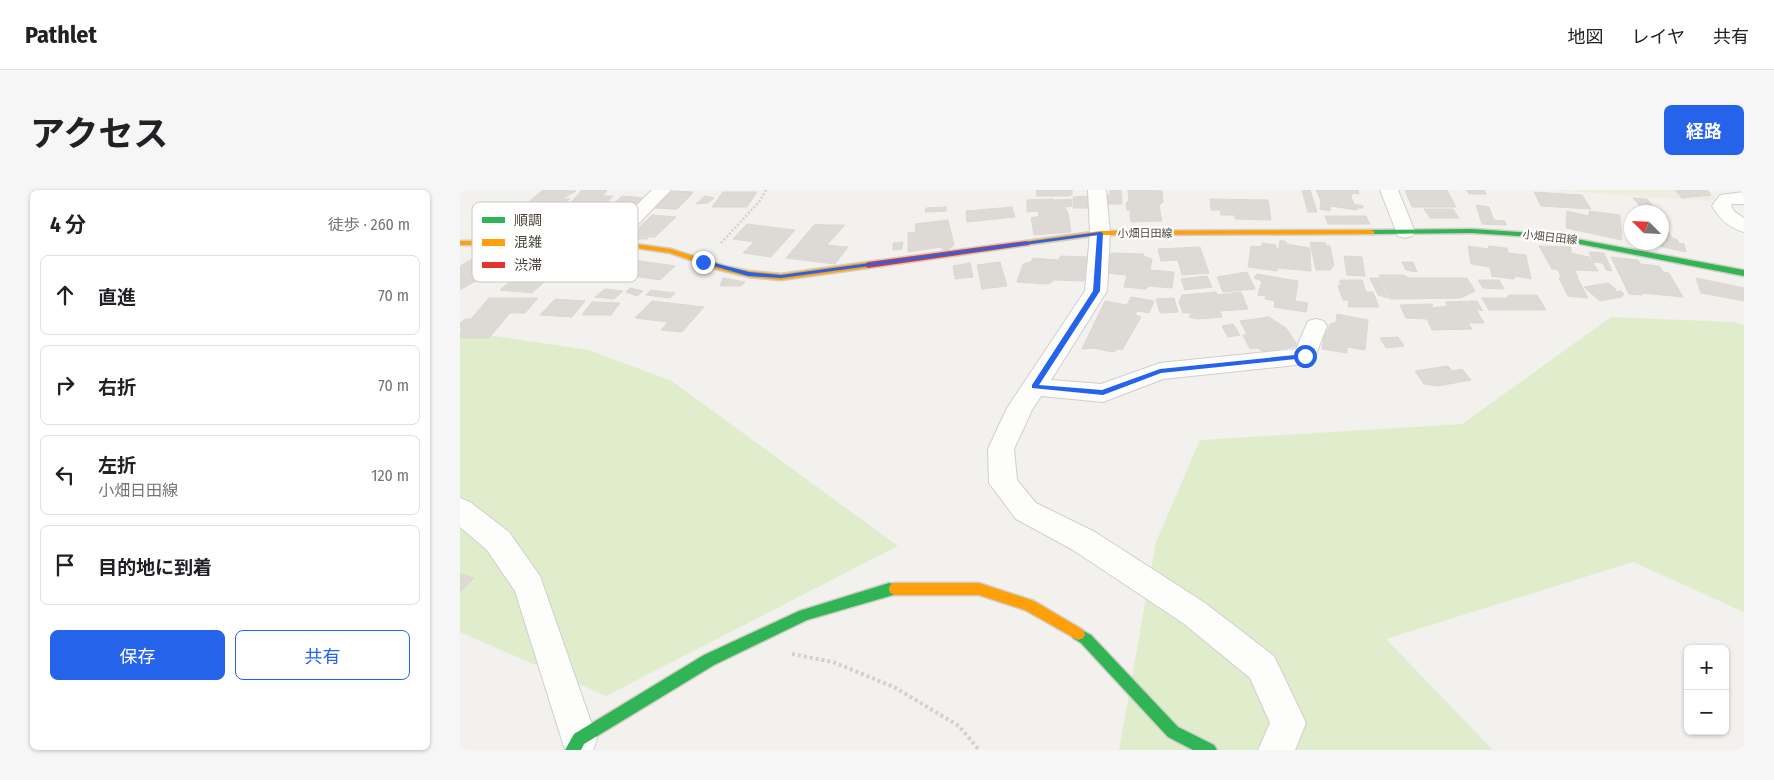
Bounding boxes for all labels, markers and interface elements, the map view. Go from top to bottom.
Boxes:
text: Pathlet [25,21,97,49]
text: 地図 [1568,26,1604,48]
text: レイヤ [1632,26,1685,48]
text: 共有 [1713,26,1749,48]
button: 経路 [1664,105,1744,155]
text: アクセス [30,113,168,155]
legend [472,202,638,282]
north arrow [1624,205,1669,250]
text: 4 分 [50,212,86,238]
text: 順調 [514,212,542,229]
text: 徒歩 · 260 m [328,215,410,234]
street label: 小畑日田線 [1118,227,1173,240]
street label: 小畑日田線 [1522,228,1578,247]
text: 混雑 [514,234,542,251]
route end [692,251,715,274]
text: 渋滞 [514,257,542,274]
icon: ahead [51,281,79,309]
text: 直進 [98,286,136,309]
text: 70 m [378,286,409,305]
route start [1294,345,1317,368]
icon: right [51,371,79,399]
text: 右折 [98,376,136,399]
text: 70 m [378,376,409,395]
text: 左折 [98,454,136,477]
icon: left [51,461,79,489]
text: 120 m [371,466,409,485]
text: 小畑日田線 [98,481,178,500]
icon: arrive [51,551,79,579]
text: 目的地に到着 [98,556,212,579]
button: 保存 [50,630,225,680]
button: 共有 [235,630,410,680]
map controls [1684,645,1729,735]
button: + [1684,645,1729,690]
button: − [1684,690,1729,735]

